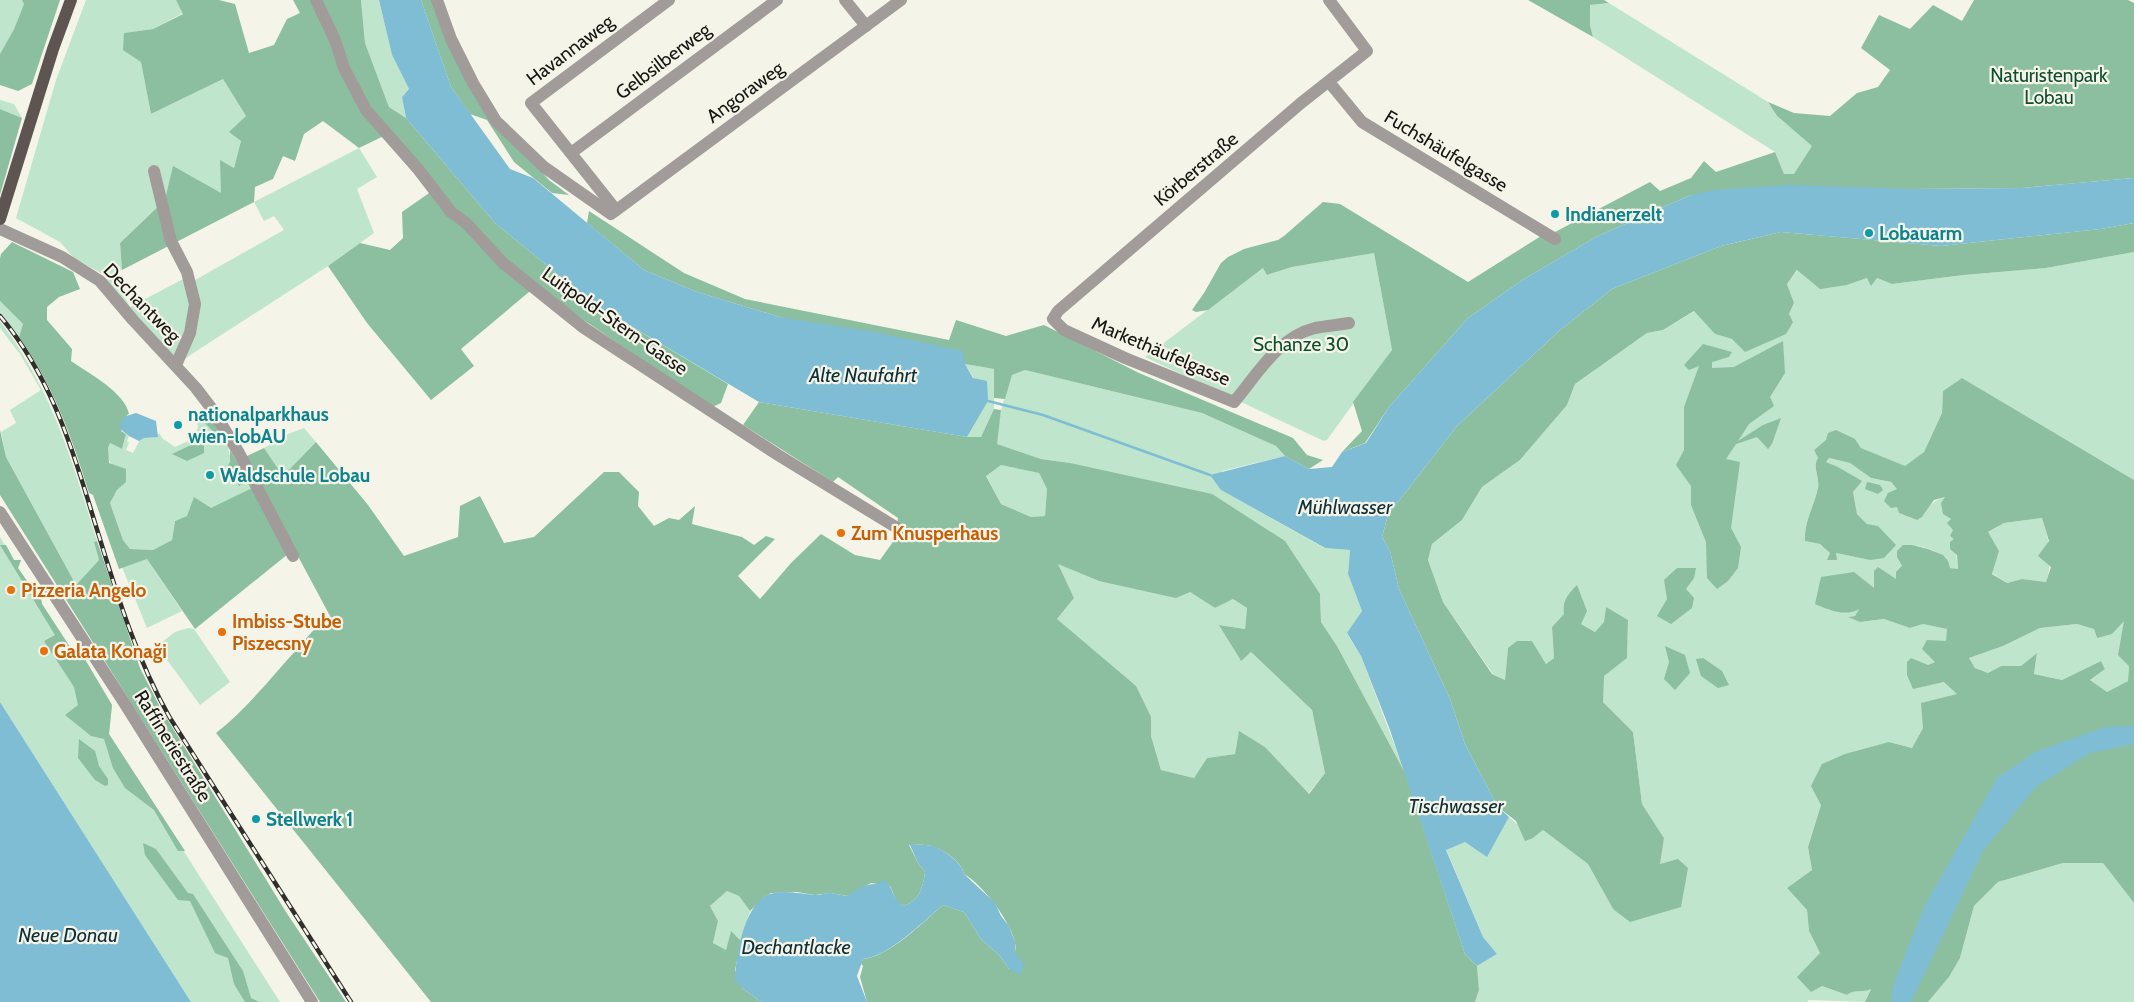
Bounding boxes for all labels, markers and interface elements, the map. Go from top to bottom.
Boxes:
street label: Havannaweg [522,9,619,90]
street label: Gelbsilberweg [611,18,715,104]
street label: Angoraweg [702,56,789,128]
park label: Naturistenpark Lobau [1990,64,2108,109]
street label: Fuchshäufelgasse [1380,105,1512,197]
street label: Körberstraße [1149,127,1243,211]
place label: Indianerzelt [1565,203,1663,226]
marker: Indianerzelt [1549,208,1561,220]
place label: Lobauarm [1879,222,1962,245]
marker: Lobauarm [1863,227,1875,239]
street label: Dechantweg [99,259,186,348]
street label: Luitpold-Stern-Gasse [538,262,692,380]
street label: Markethäufelgasse [1088,311,1234,391]
park label: Schanze 30 [1253,333,1349,356]
water label: Alte Naufahrt [808,363,918,387]
place label: nationalparkhaus wien-lobAU [188,403,329,448]
marker: nationalparkhaus wien-lobAU [172,419,184,431]
place label: Waldschule Lobau [220,464,370,487]
marker: Waldschule Lobau [204,469,216,481]
water label: Mühlwasser [1297,495,1393,519]
place label: Zum Knusperhaus [851,522,998,545]
marker: Zum Knusperhaus [835,527,847,539]
place label: Pizzeria Angelo [21,579,146,602]
marker: Pizzeria Angelo [5,584,17,596]
place label: Imbiss-Stube Piszecsny [232,610,342,655]
marker: Imbiss-Stube Piszecsny [216,626,228,638]
place label: Galata Konaği [54,640,167,663]
marker: Galata Konaği [38,645,50,657]
street label: Raffineriestraße [130,686,217,806]
water label: Tischwasser [1408,794,1505,818]
place label: Stellwerk 1 [266,808,353,831]
marker: Stellwerk 1 [250,813,262,825]
water label: Neue Donau [18,923,118,947]
water label: Dechantlacke [741,935,851,959]

